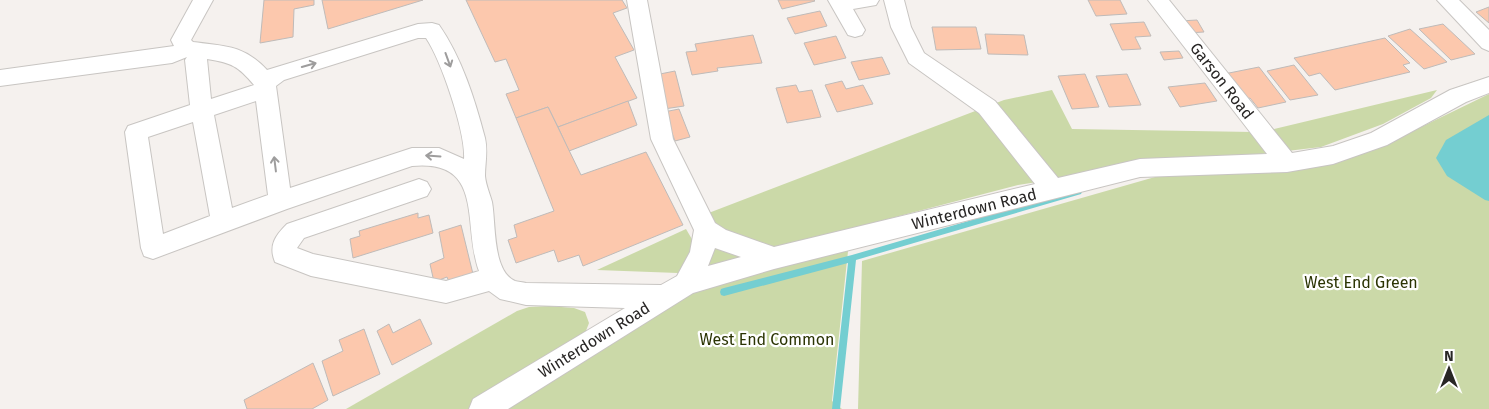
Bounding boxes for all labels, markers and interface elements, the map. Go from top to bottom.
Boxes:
street label: Garson Road [1186,39,1258,123]
one-way arrow [443,52,453,67]
one-way arrow [301,60,317,70]
one-way arrow [425,151,441,160]
one-way arrow [270,157,280,173]
street label: Winterdown Road [910,184,1038,234]
park label: West End Green [1304,273,1418,292]
street label: Winterdown Road [535,298,653,382]
park label: West End Common [700,330,834,349]
north arrow [1424,344,1474,394]
text: N [1444,348,1454,365]

